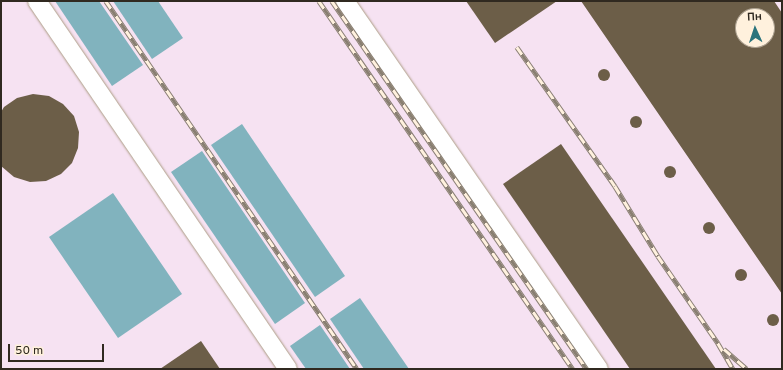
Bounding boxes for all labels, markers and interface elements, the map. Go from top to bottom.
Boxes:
north arrow [735,8,775,48]
text: Пн [747,10,762,24]
scale bar [10,336,106,362]
text: 50 m [15,343,43,359]

